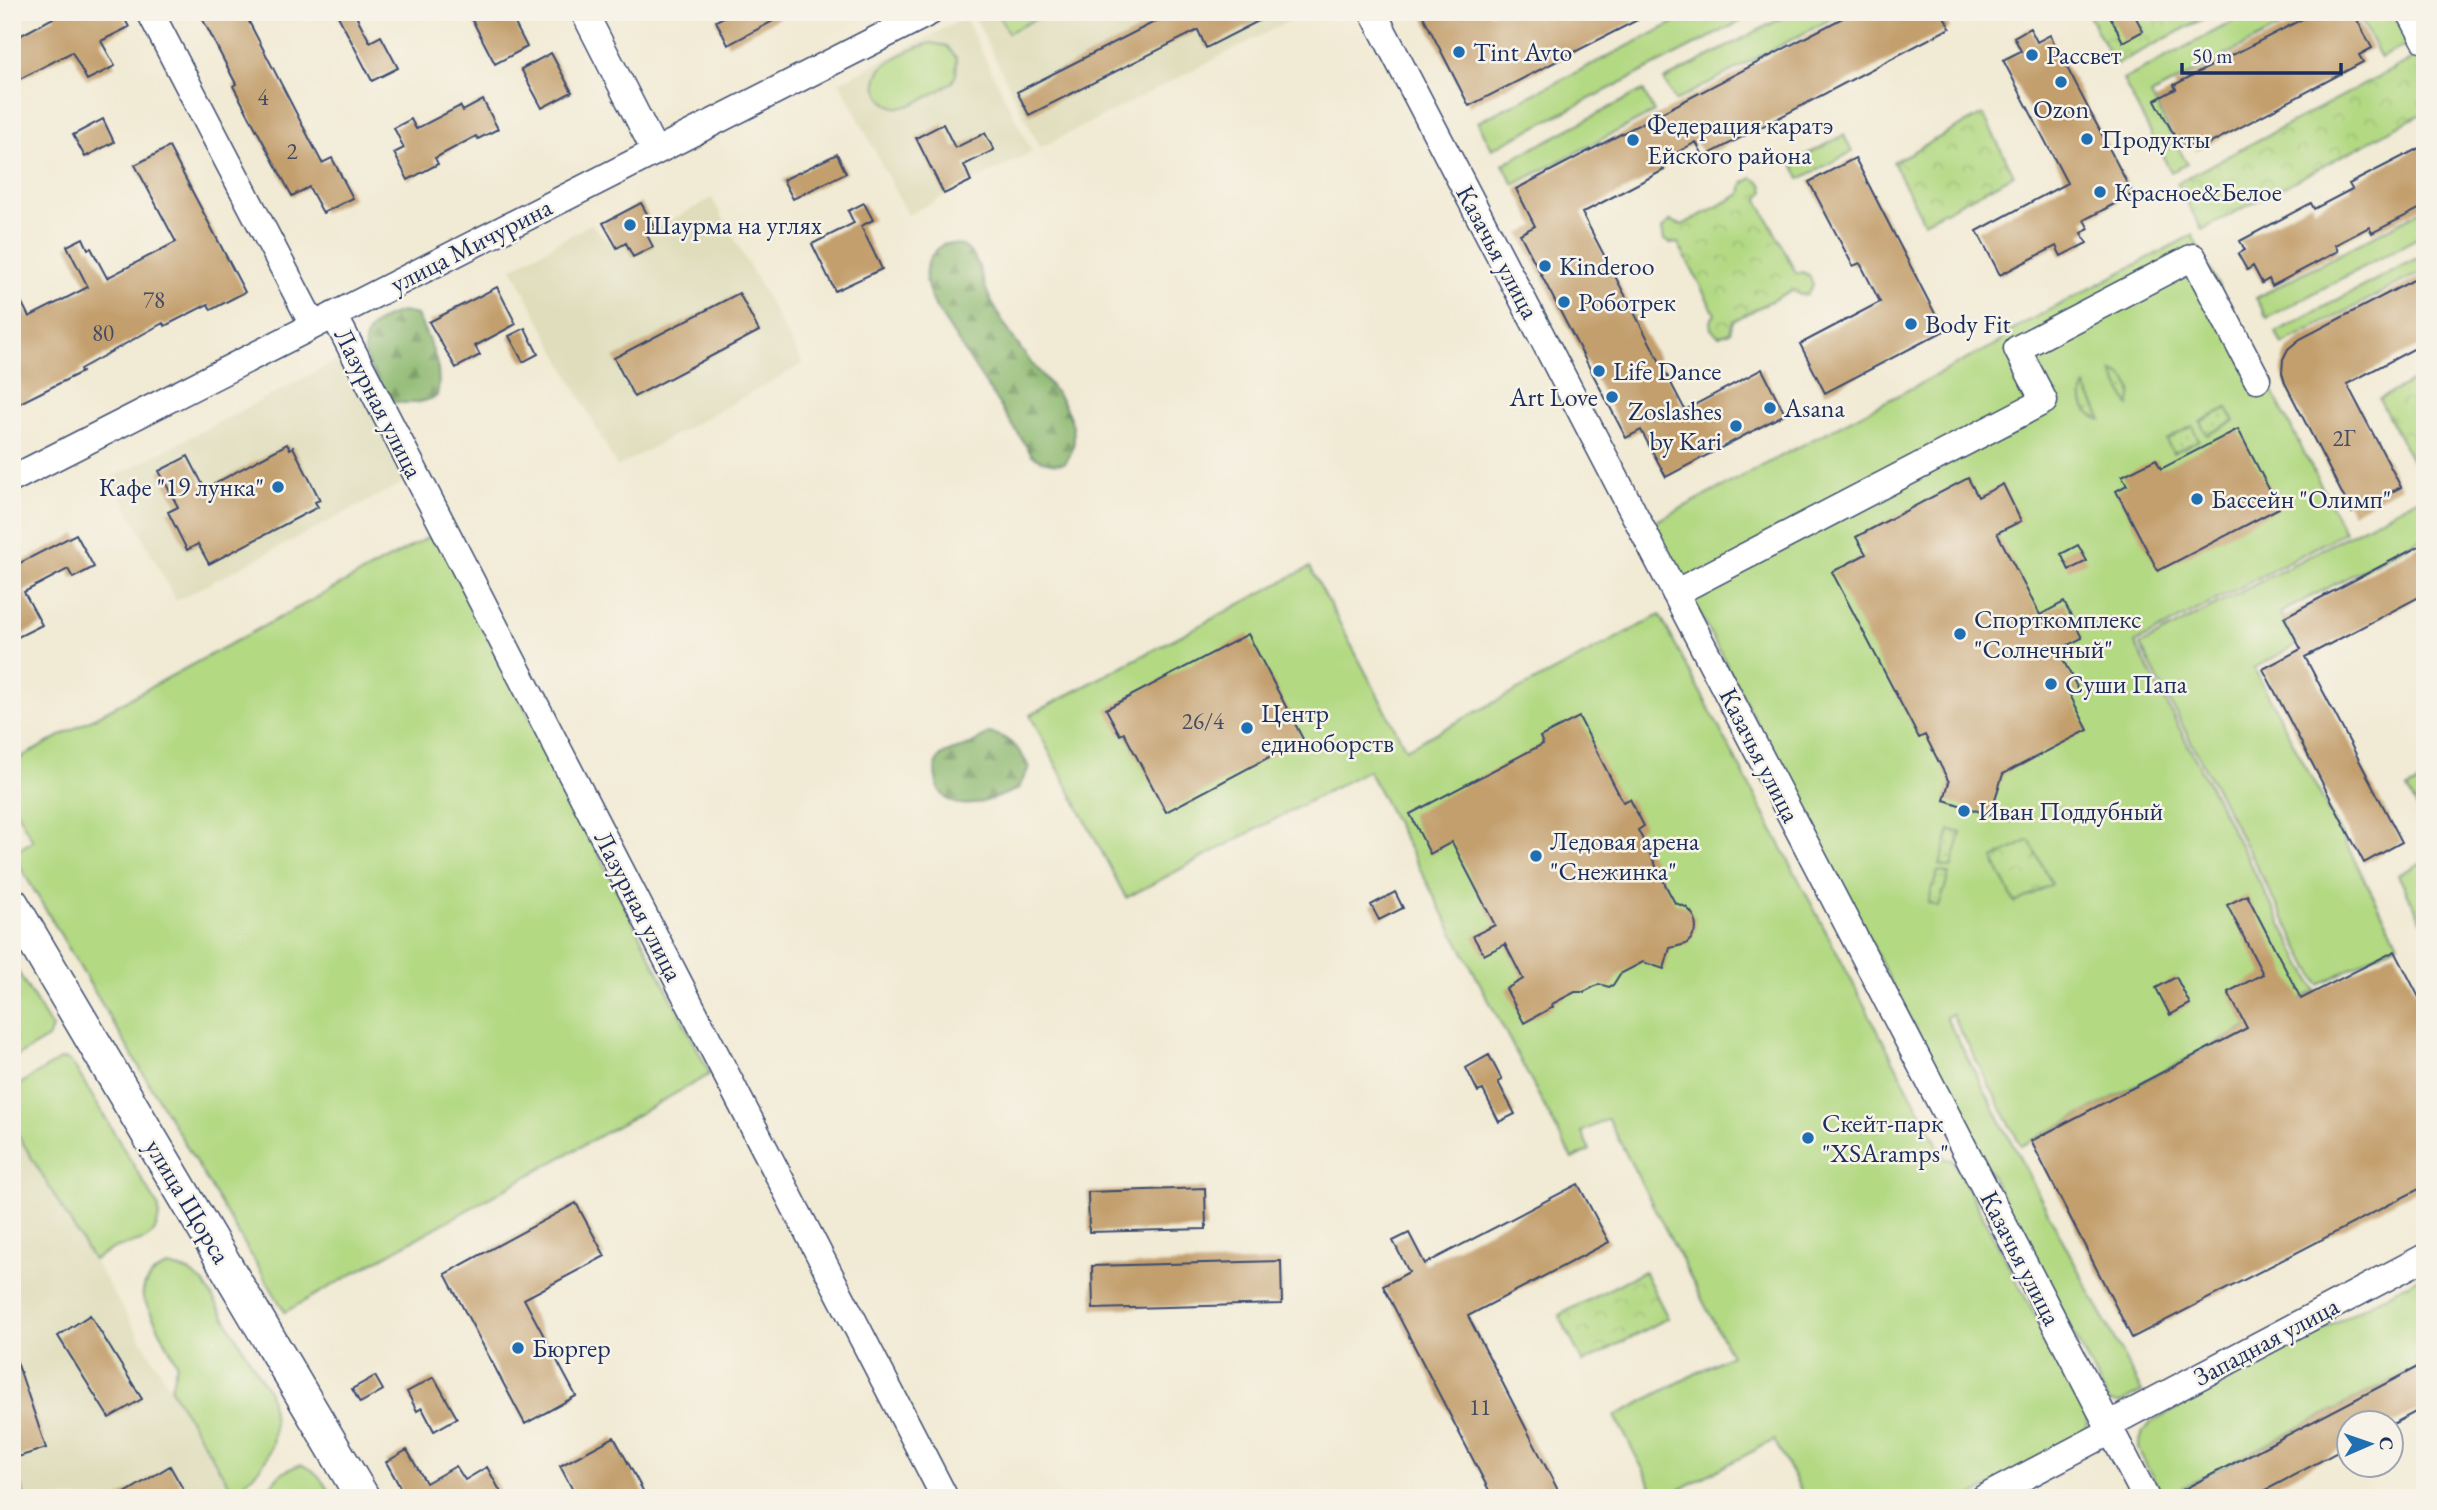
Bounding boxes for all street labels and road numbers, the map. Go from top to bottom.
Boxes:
street label: Казачья улица [1449,179,1548,325]
street label: улица Мичурина [384,189,558,300]
street label: Лазурная улица [327,322,432,485]
street label: Казачья улица [1712,682,1809,829]
street label: Лазурная улица [587,825,692,988]
street label: улица Щорса [137,1132,239,1270]
street label: Казачья улица [1973,1185,2070,1332]
street label: Западная улица [2187,1288,2345,1394]

